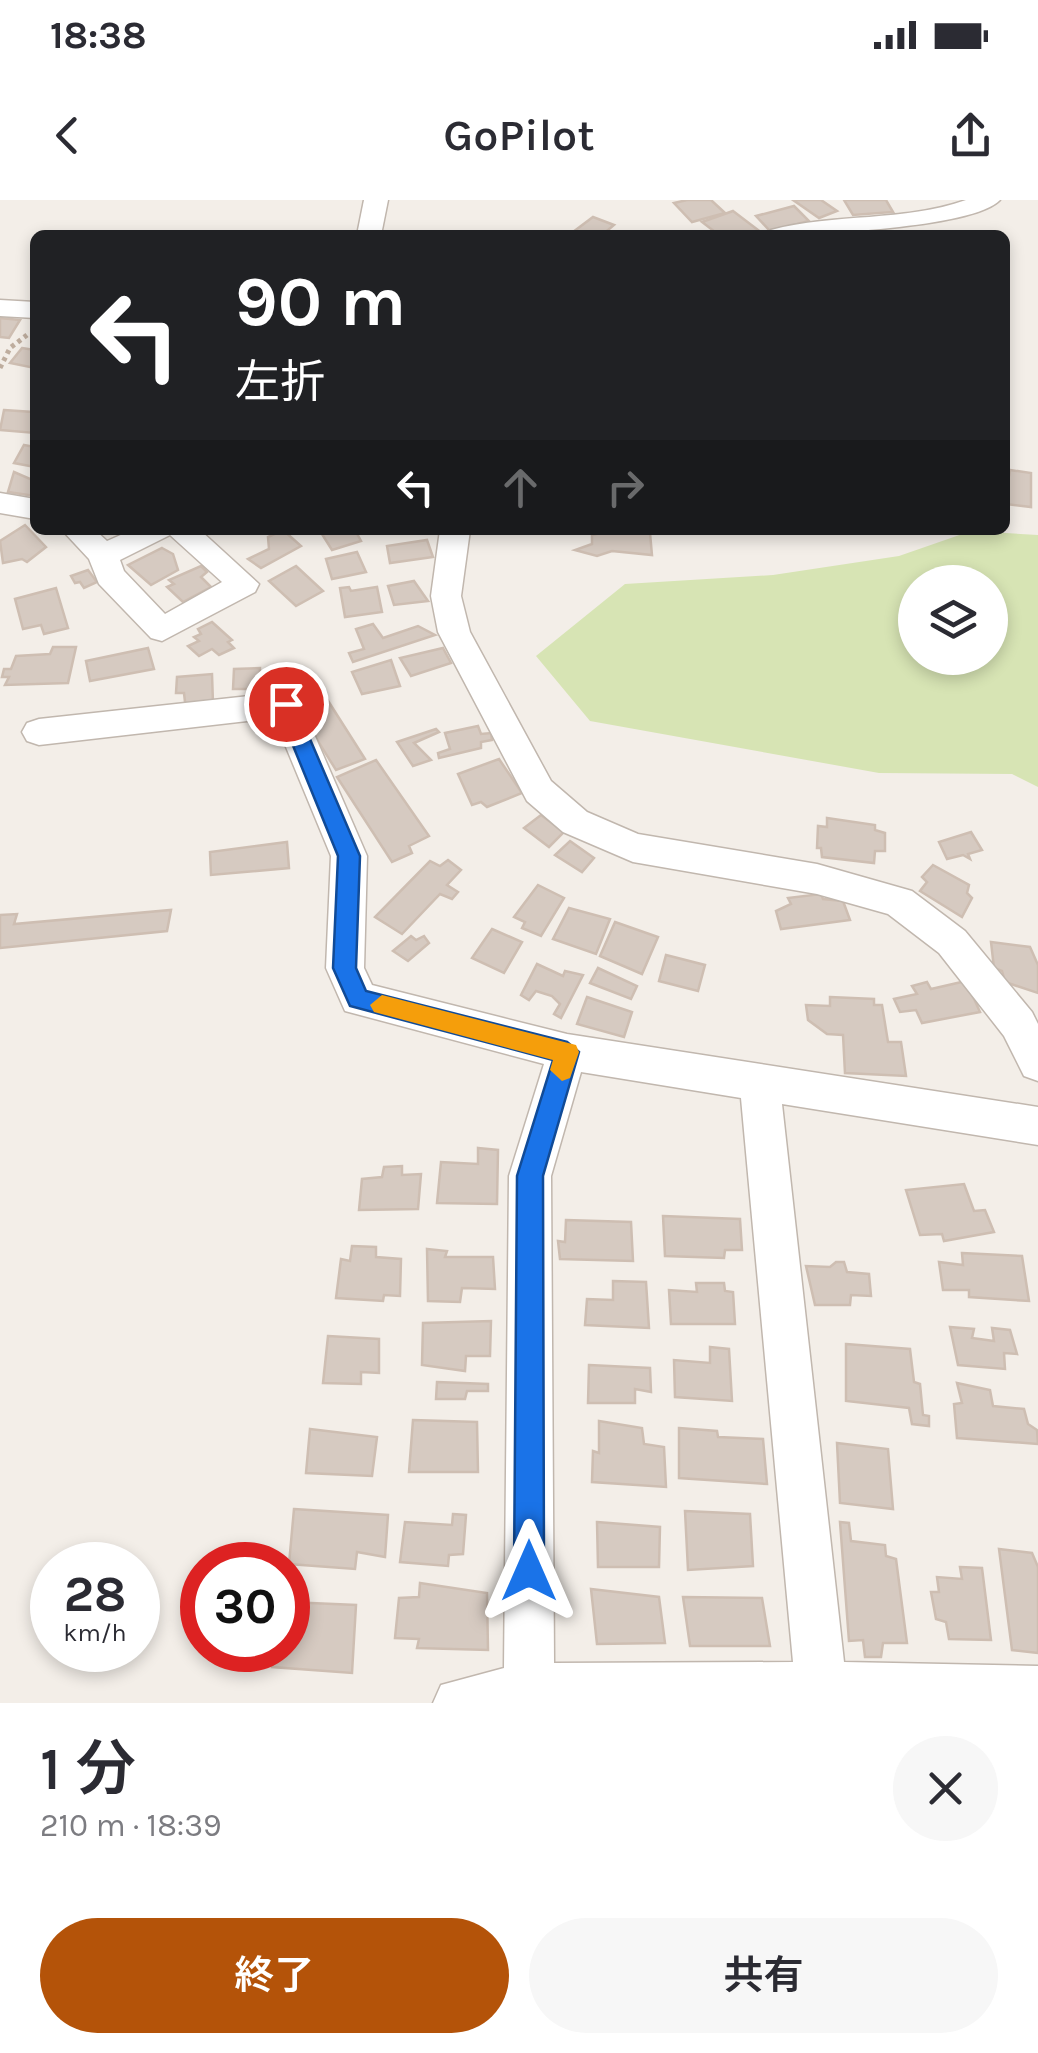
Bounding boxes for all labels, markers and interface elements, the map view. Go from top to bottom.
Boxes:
text: 18:38 [50,13,147,58]
icon: back [40,108,95,163]
icon: share [943,108,998,163]
text: GoPilot [443,109,595,161]
text: 90 m [235,261,406,343]
icon: left [70,270,200,400]
text: 左折 [235,356,325,408]
icon: left [388,460,443,515]
icon: ahead [493,460,548,515]
icon: right [598,460,653,515]
map controls [898,565,1008,675]
button: layers [898,565,1008,675]
pin [244,662,329,747]
icon: arrive [259,677,314,732]
position arrow [477,1519,581,1623]
speed limit sign: 30 [180,1542,310,1672]
text: 28 [64,1565,126,1624]
text: km/h [63,1618,127,1647]
text: 1 分 [40,1734,136,1804]
button: close [893,1736,998,1841]
text: 210 m · 18:39 [40,1807,222,1844]
button: 終了 [40,1918,509,2033]
button: 共有 [529,1918,998,2033]

